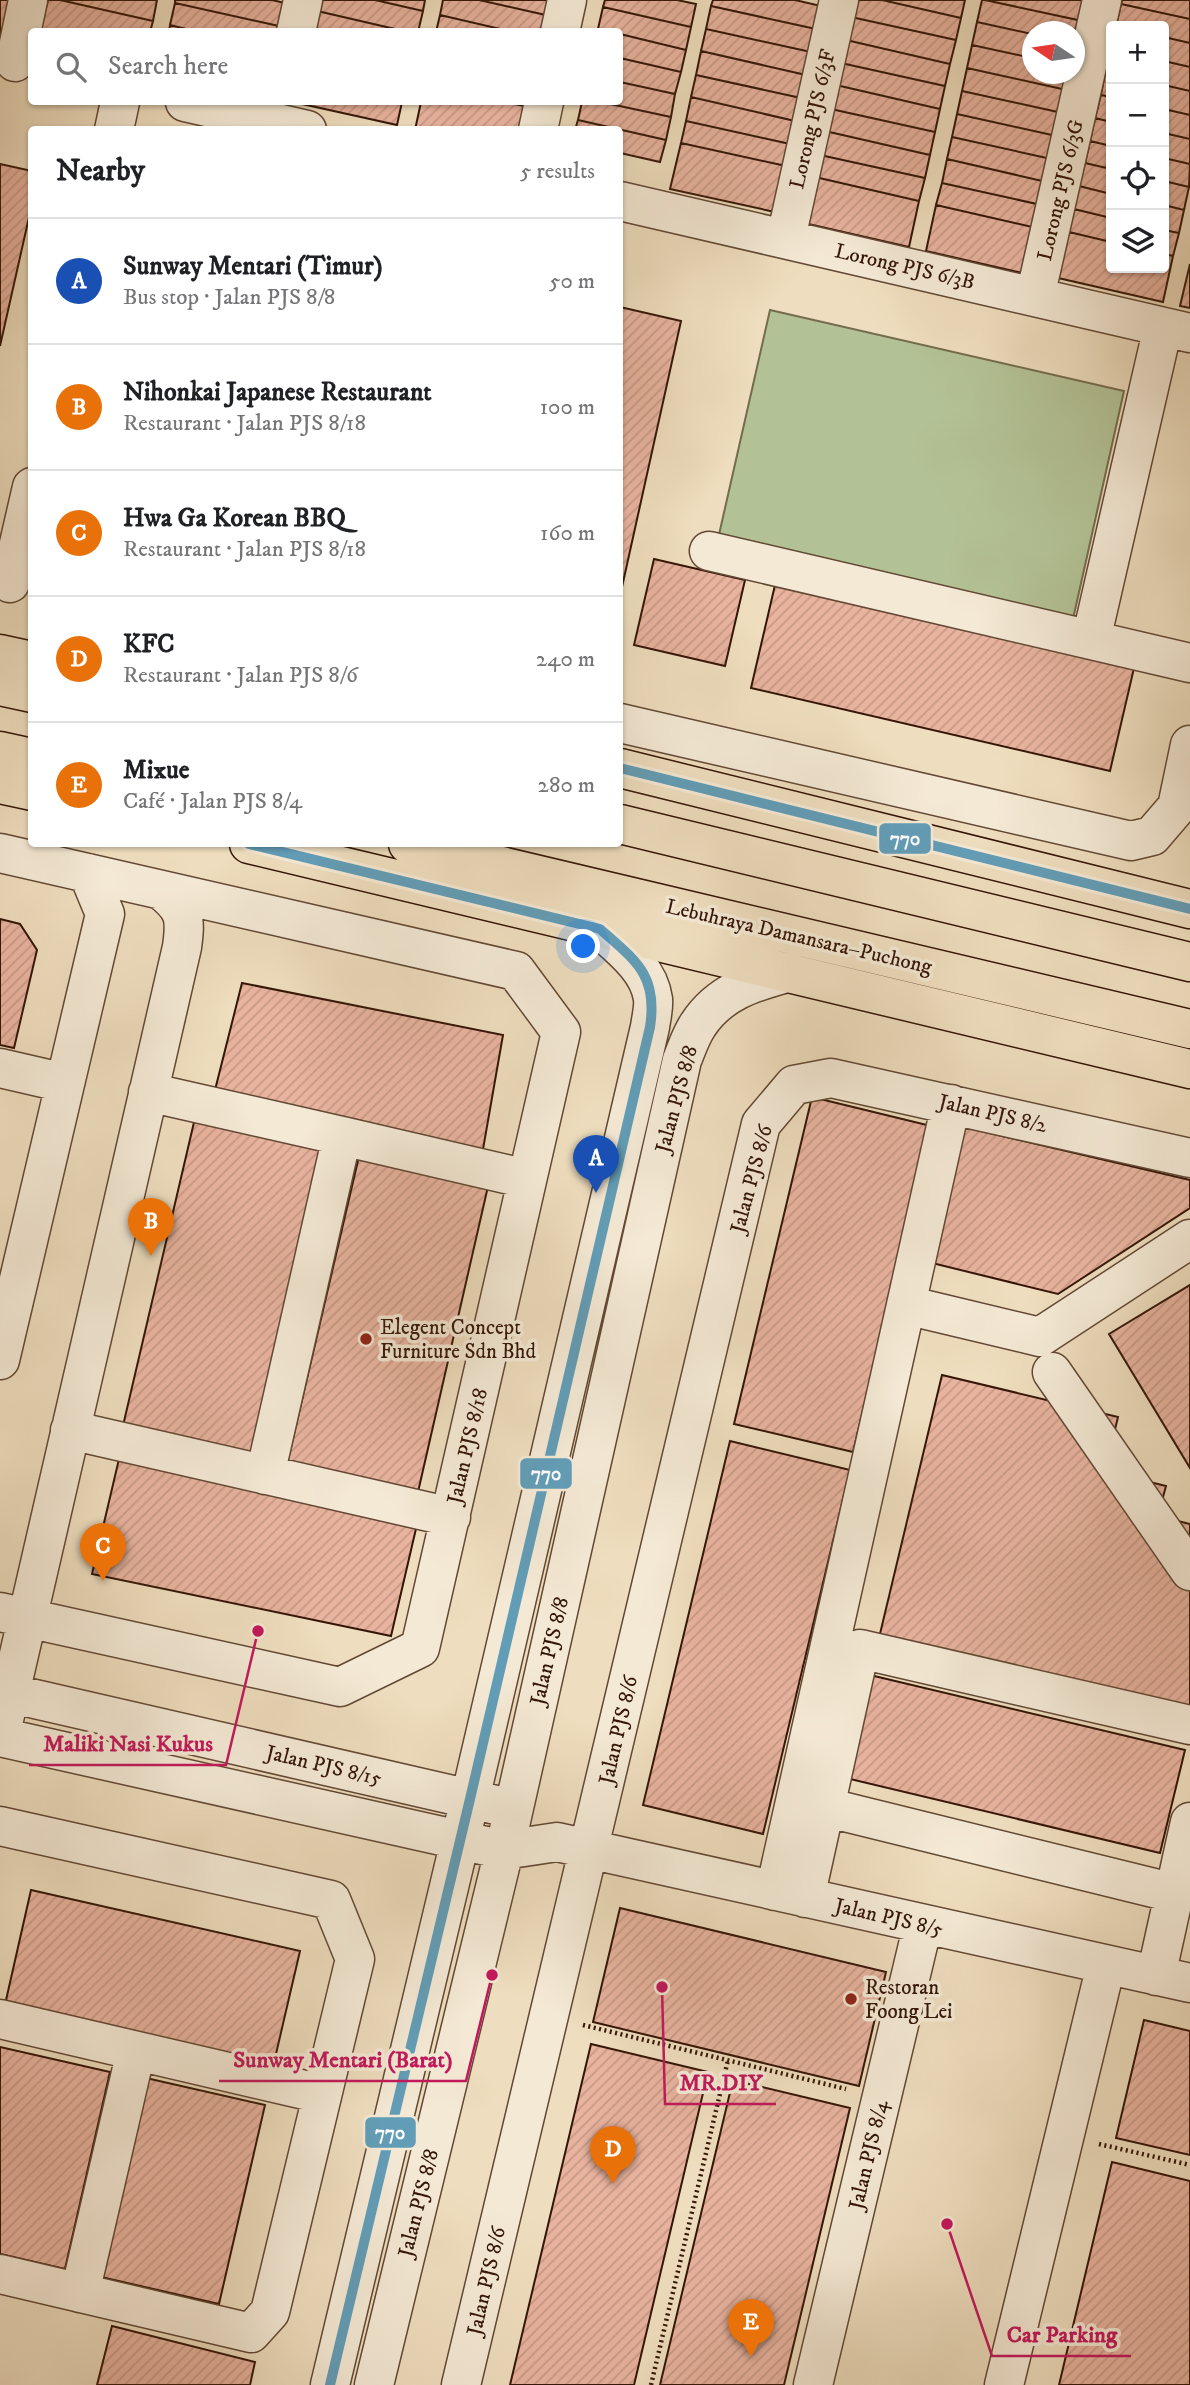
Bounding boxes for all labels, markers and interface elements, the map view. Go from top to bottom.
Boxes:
north arrow [1022,21,1085,84]
map controls [1106,21,1169,273]
button: + [1106,21,1169,84]
search box [28,28,623,105]
street label: Lorong PJS 6/3F [784,47,842,192]
icon: search [52,48,90,86]
text: Search here [108,50,228,83]
button: − [1106,84,1169,147]
street label: Lorong PJS 6/3G [1032,117,1090,263]
button: locate [1106,147,1169,210]
text: Nearby [56,153,145,190]
text: 5 results [520,157,595,186]
button: layers [1106,210,1169,273]
street label: Lorong PJS 6/3B [832,238,977,296]
text: Sunway Mentari (Timur) [123,250,383,283]
text: A [72,267,86,296]
text: 50 m [549,267,595,296]
text: Bus stop · Jalan PJS 8/8 [123,283,335,312]
text: Nihonkai Japanese Restaurant [123,376,432,409]
text: B [72,393,86,422]
text: 100 m [540,393,595,422]
text: Restaurant · Jalan PJS 8/18 [123,409,366,438]
text: Hwa Ga Korean BBQ [123,502,346,535]
text: C [71,519,87,548]
text: 160 m [540,519,595,548]
text: Restaurant · Jalan PJS 8/18 [123,535,366,564]
text: KFC [123,628,175,661]
text: D [70,645,88,674]
text: 240 m [536,645,595,674]
text: Restaurant · Jalan PJS 8/6 [123,661,358,690]
text: Mixue [123,754,190,787]
text: E [71,771,87,800]
text: 280 m [538,771,595,800]
text: Café · Jalan PJS 8/4 [123,787,302,816]
line badge: 770 [878,822,932,855]
text: 770 [890,828,920,851]
street label: Lebuhraya Damansara–Puchong [663,894,935,980]
your location [566,929,600,963]
street label: Jalan PJS 8/8 [650,1043,704,1158]
street label: Jalan PJS 8/2 [934,1088,1050,1139]
street label: Jalan PJS 8/6 [725,1121,779,1238]
pin: A [573,1135,619,1193]
pin: B [128,1198,174,1256]
place label: Elegent Concept Furniture Sdn Bhd [380,1315,537,1365]
marker: Elegent Concept Furniture Sdn Bhd [358,1331,374,1347]
street label: Jalan PJS 8/18 [442,1386,494,1509]
line badge: 770 [519,1457,573,1490]
text: 770 [531,1463,561,1486]
pin: C [80,1523,126,1581]
street label: Jalan PJS 8/8 [524,1595,575,1710]
street label: Jalan PJS 8/6 [593,1672,644,1789]
callout: Maliki Nasi Kukus [29,1721,226,1765]
text: Maliki Nasi Kukus [43,1730,213,1759]
street label: Jalan PJS 8/15 [261,1740,384,1792]
street label: Jalan PJS 8/5 [830,1892,945,1943]
place label: Restoran Foong Lei [865,1975,953,2025]
marker: Restoran Foong Lei [843,1991,859,2007]
callout: Sunway Mentari (Barat) [219,2037,466,2081]
text: Sunway Mentari (Barat) [233,2046,453,2075]
callout: MR.DIY [665,2060,776,2104]
text: MR.DIY [680,2069,764,2098]
street label: Jalan PJS 8/4 [843,2097,894,2214]
line badge: 770 [364,2116,417,2149]
text: 770 [375,2122,405,2145]
pin: D [590,2126,636,2184]
street label: Jalan PJS 8/8 [393,2147,445,2262]
street label: Jalan PJS 8/6 [461,2223,512,2340]
pin: E [728,2299,774,2357]
callout: Car Parking [992,2312,1131,2356]
text: Car Parking [1007,2321,1118,2350]

